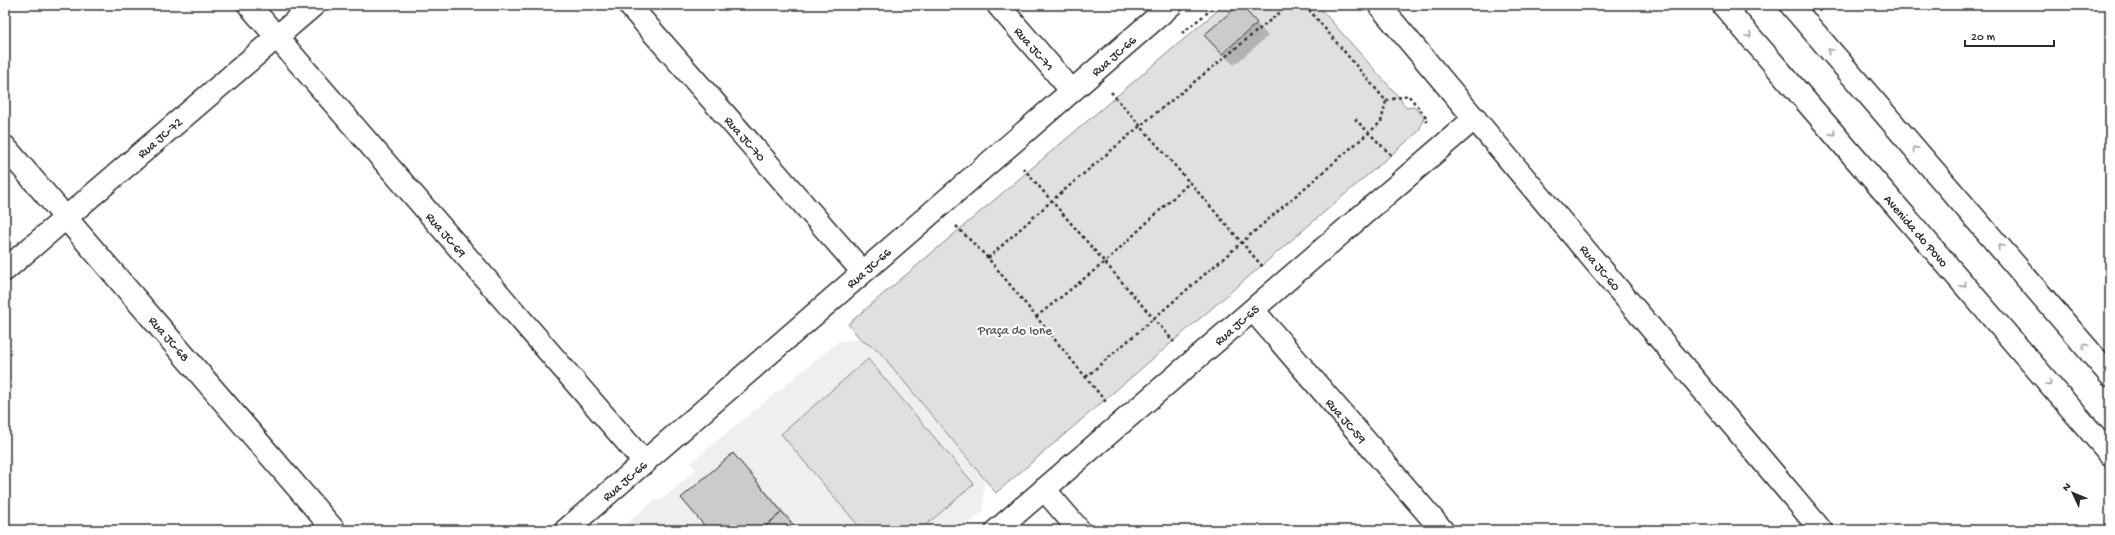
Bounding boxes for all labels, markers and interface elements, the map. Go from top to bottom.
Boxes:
scale bar [1965,22,2054,48]
street label: Rua JC-71 [1010,25,1056,75]
one-way arrow [1744,30,1751,37]
text: 20 m [1971,31,1996,45]
street label: Rua JC-66 [1089,33,1140,80]
one-way arrow [1827,48,1834,55]
street label: Rua JC-70 [720,114,768,166]
street label: Rua JC-72 [135,115,187,162]
one-way arrow [1829,128,1836,136]
one-way arrow [1912,146,1919,154]
street label: Avenida do Povo [1880,192,1951,271]
street label: Rua JC-69 [422,210,469,261]
street label: Rua JC-60 [1576,243,1623,295]
street label: Rua JC-66 [844,245,895,292]
one-way arrow [1997,245,2004,252]
one-way arrow [1959,280,1966,287]
street label: Rua JC-65 [1212,302,1263,349]
street label: Rua JC-68 [144,314,192,365]
park label: Praça do Ione [977,324,1052,339]
one-way arrow [2082,343,2089,351]
one-way arrow [2044,378,2051,386]
street label: Rua JC-59 [1322,396,1369,448]
street label: Rua JC-66 [600,458,651,505]
north arrow [2053,473,2093,513]
text: N [2060,481,2074,494]

